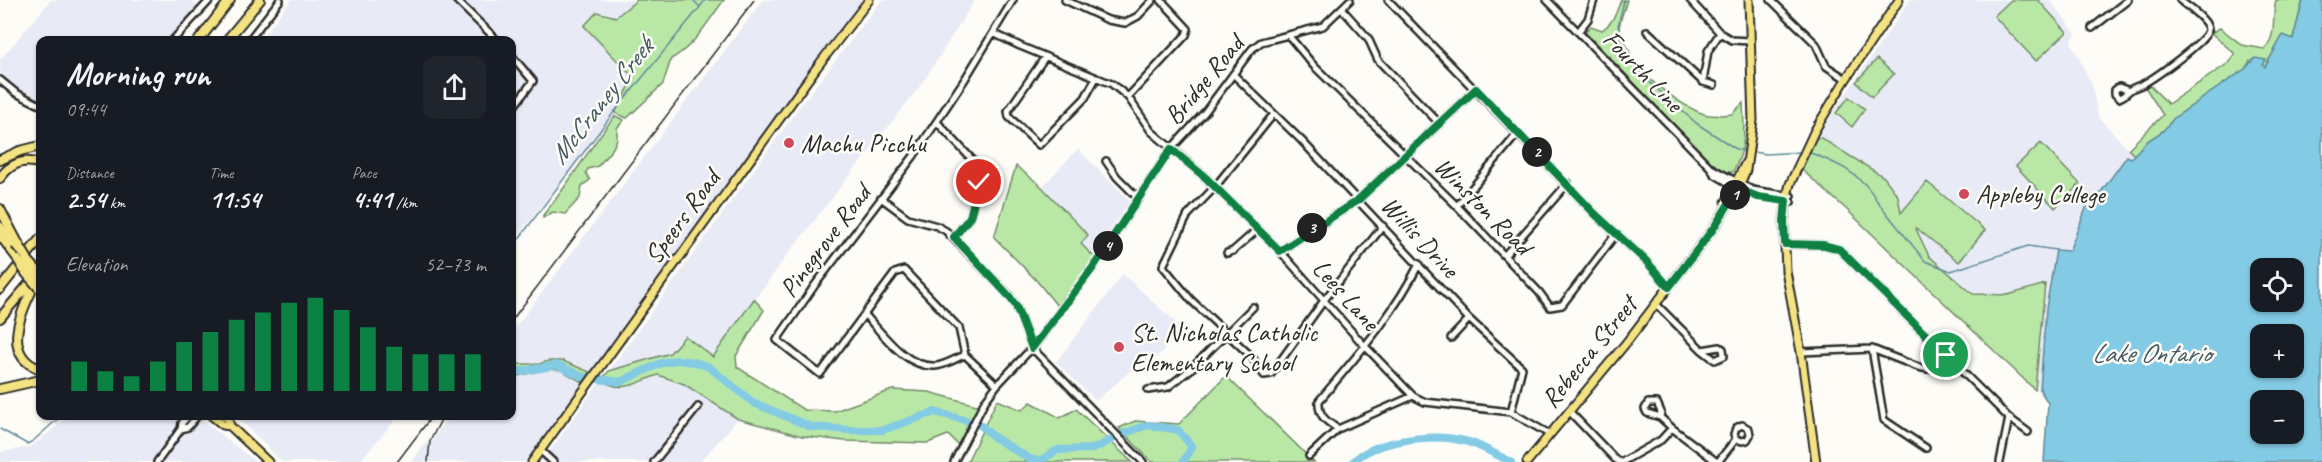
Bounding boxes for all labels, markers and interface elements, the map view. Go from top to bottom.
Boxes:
street label: Fourth Line [1596,23,1692,121]
street label: Bridge Road [1157,26,1253,131]
water label: McCraney Creek [541,27,664,171]
text: Morning run [66,53,210,95]
button: share [423,56,486,119]
text: 09:44 [66,97,106,122]
place label: Machu Picchu [801,127,927,160]
marker: Machu Picchu [782,136,796,150]
pin: 2 [1522,137,1552,167]
text: 2 [1533,142,1541,162]
street label: Winston Road [1427,150,1542,265]
pin [953,156,1004,207]
street label: Speers Road [637,160,729,271]
text: Distance [66,163,114,183]
text: Time [209,163,233,183]
text: Pace [352,163,377,183]
icon: check [962,165,995,198]
street label: Pinegrove Road [772,175,880,304]
place label: Appleby College [1976,178,2107,211]
pin: 1 [1720,180,1750,210]
text: 2.54 [66,183,106,216]
text: 11:54 [209,183,261,216]
text: 4:41 [352,183,392,216]
text: 1 [1731,185,1739,205]
marker: Appleby College [1957,187,1971,201]
street label: Willis Drive [1374,189,1468,287]
text: km [106,193,125,213]
text: /km [392,193,417,213]
pin: 3 [1297,213,1327,243]
text: 3 [1308,218,1316,238]
pin: 4 [1093,231,1123,261]
text: 4 [1104,236,1112,256]
text: Elevation [66,252,128,277]
text: 52–73 m [425,252,486,277]
street label: Lees Lane [1305,252,1388,340]
map controls [2250,258,2304,444]
button: locate [2250,258,2304,312]
street label: Rebecca Street [1534,287,1646,415]
place label: St. Nicholas Catholic Elementary School [1131,316,1318,379]
button: + [2250,324,2304,378]
pin [1920,329,1971,380]
water label: Lake Ontario [2092,336,2215,370]
icon: arrive [1929,338,1962,371]
marker: St. Nicholas Catholic Elementary School [1112,340,1126,354]
button: − [2250,390,2304,444]

